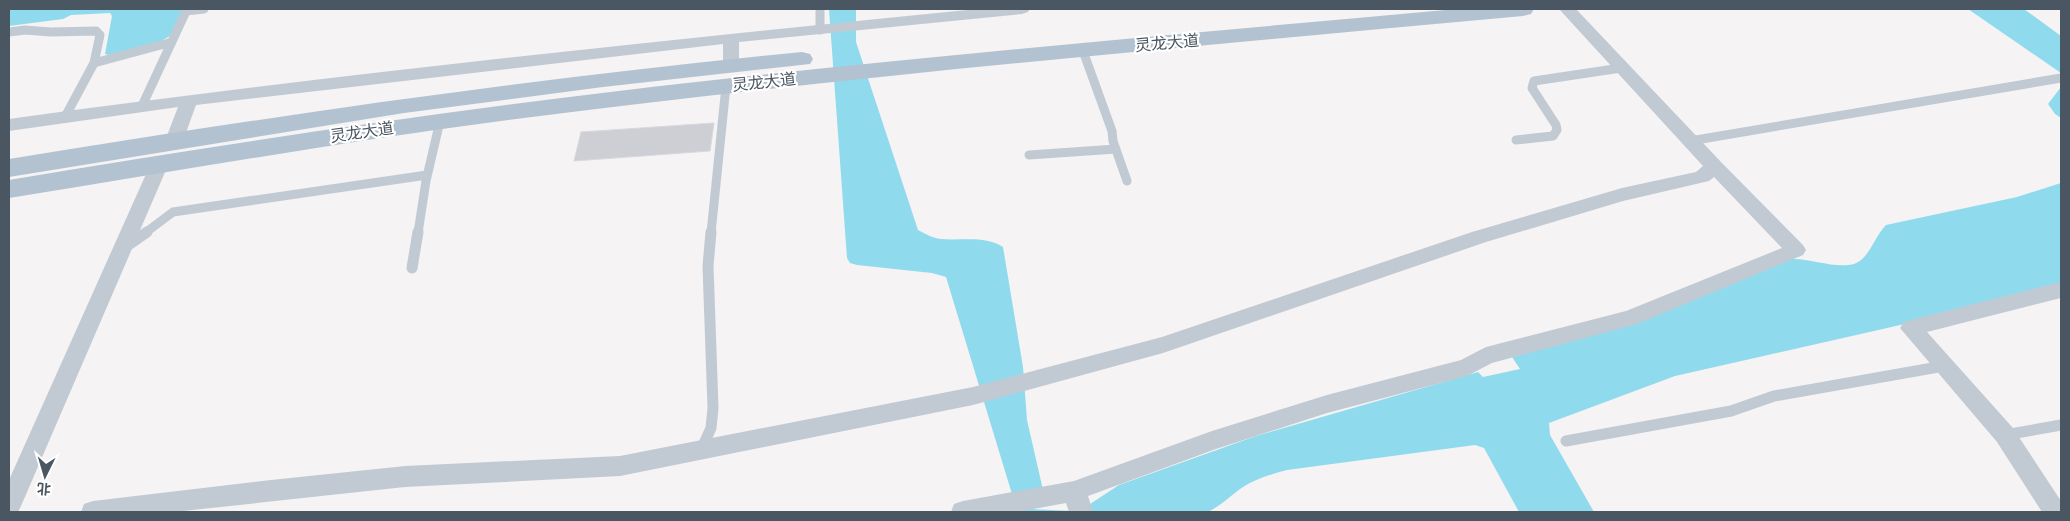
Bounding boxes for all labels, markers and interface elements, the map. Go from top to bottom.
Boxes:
street label: 灵龙大道 [1134,31,1200,55]
street label: 灵龙大道 [731,69,797,95]
street label: 灵龙大道 [329,118,395,146]
north arrow [20,451,70,501]
text: 北 [36,479,52,499]

